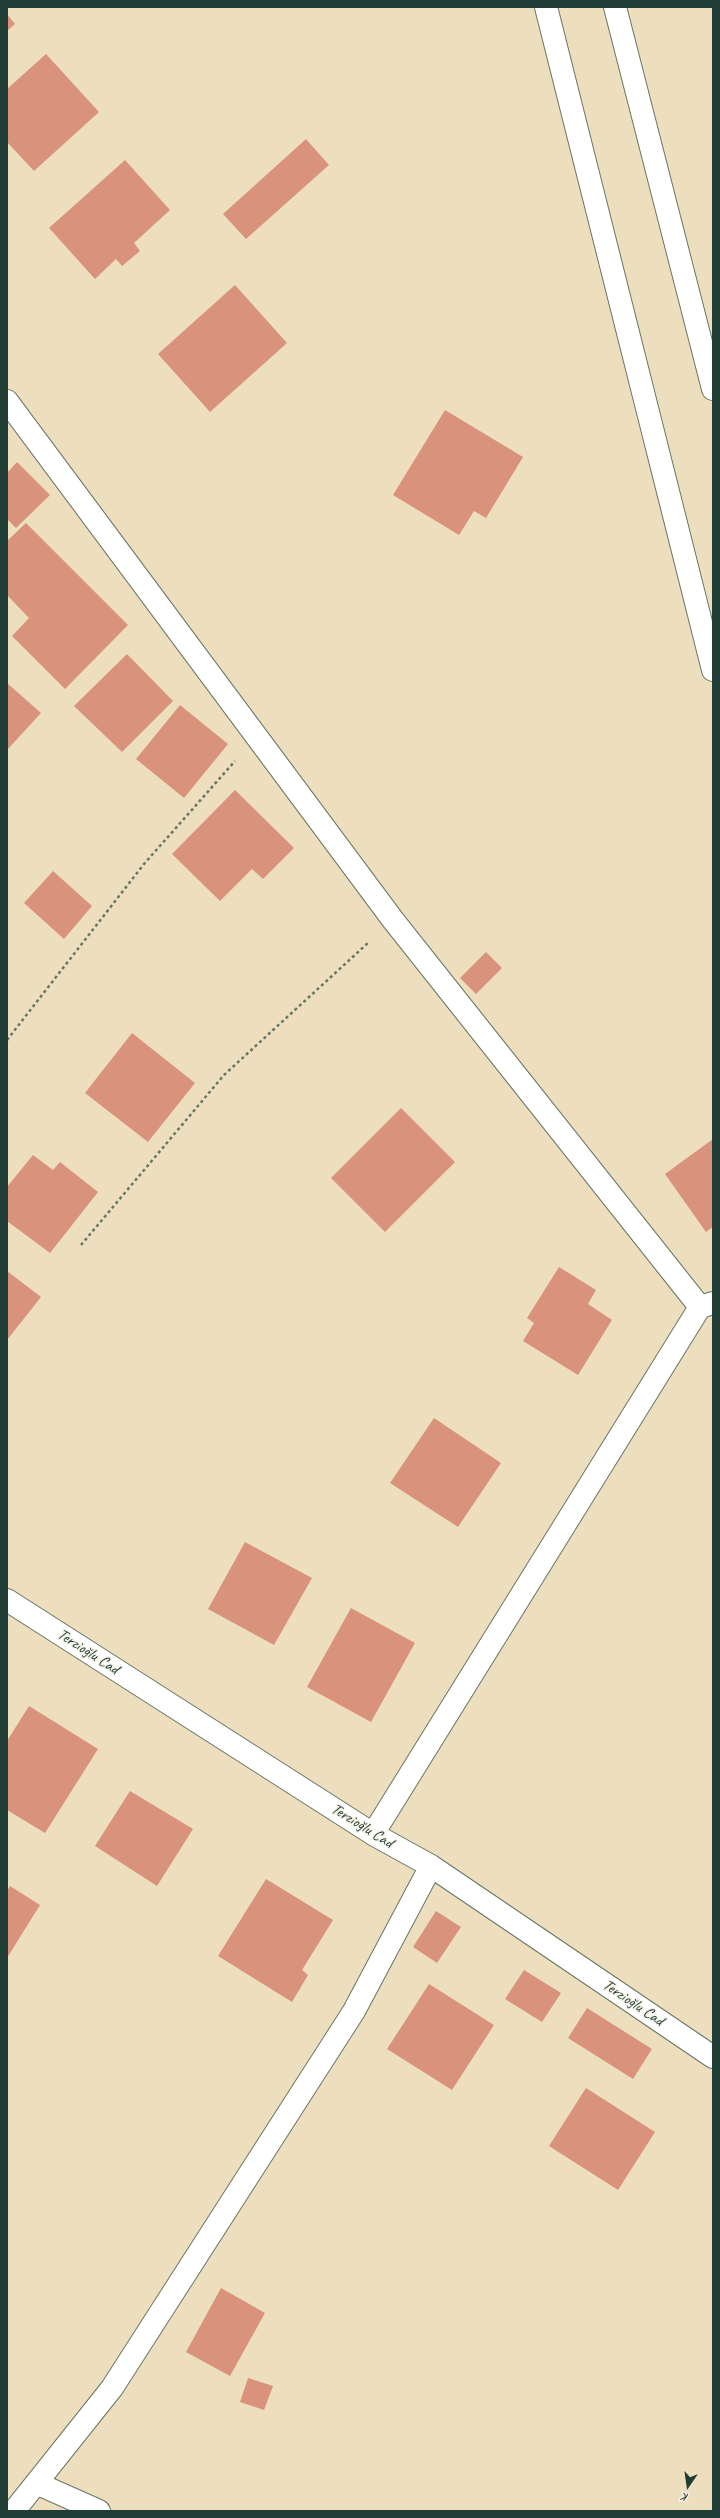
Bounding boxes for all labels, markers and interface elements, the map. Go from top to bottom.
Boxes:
street label: Terzioğlu Cad [54,1625,122,1679]
street label: Terzioğlu Cad [327,1799,397,1853]
street label: Terzioğlu Cad [599,1976,667,2030]
north arrow [668,2466,708,2506]
text: K [681,2490,690,2505]

